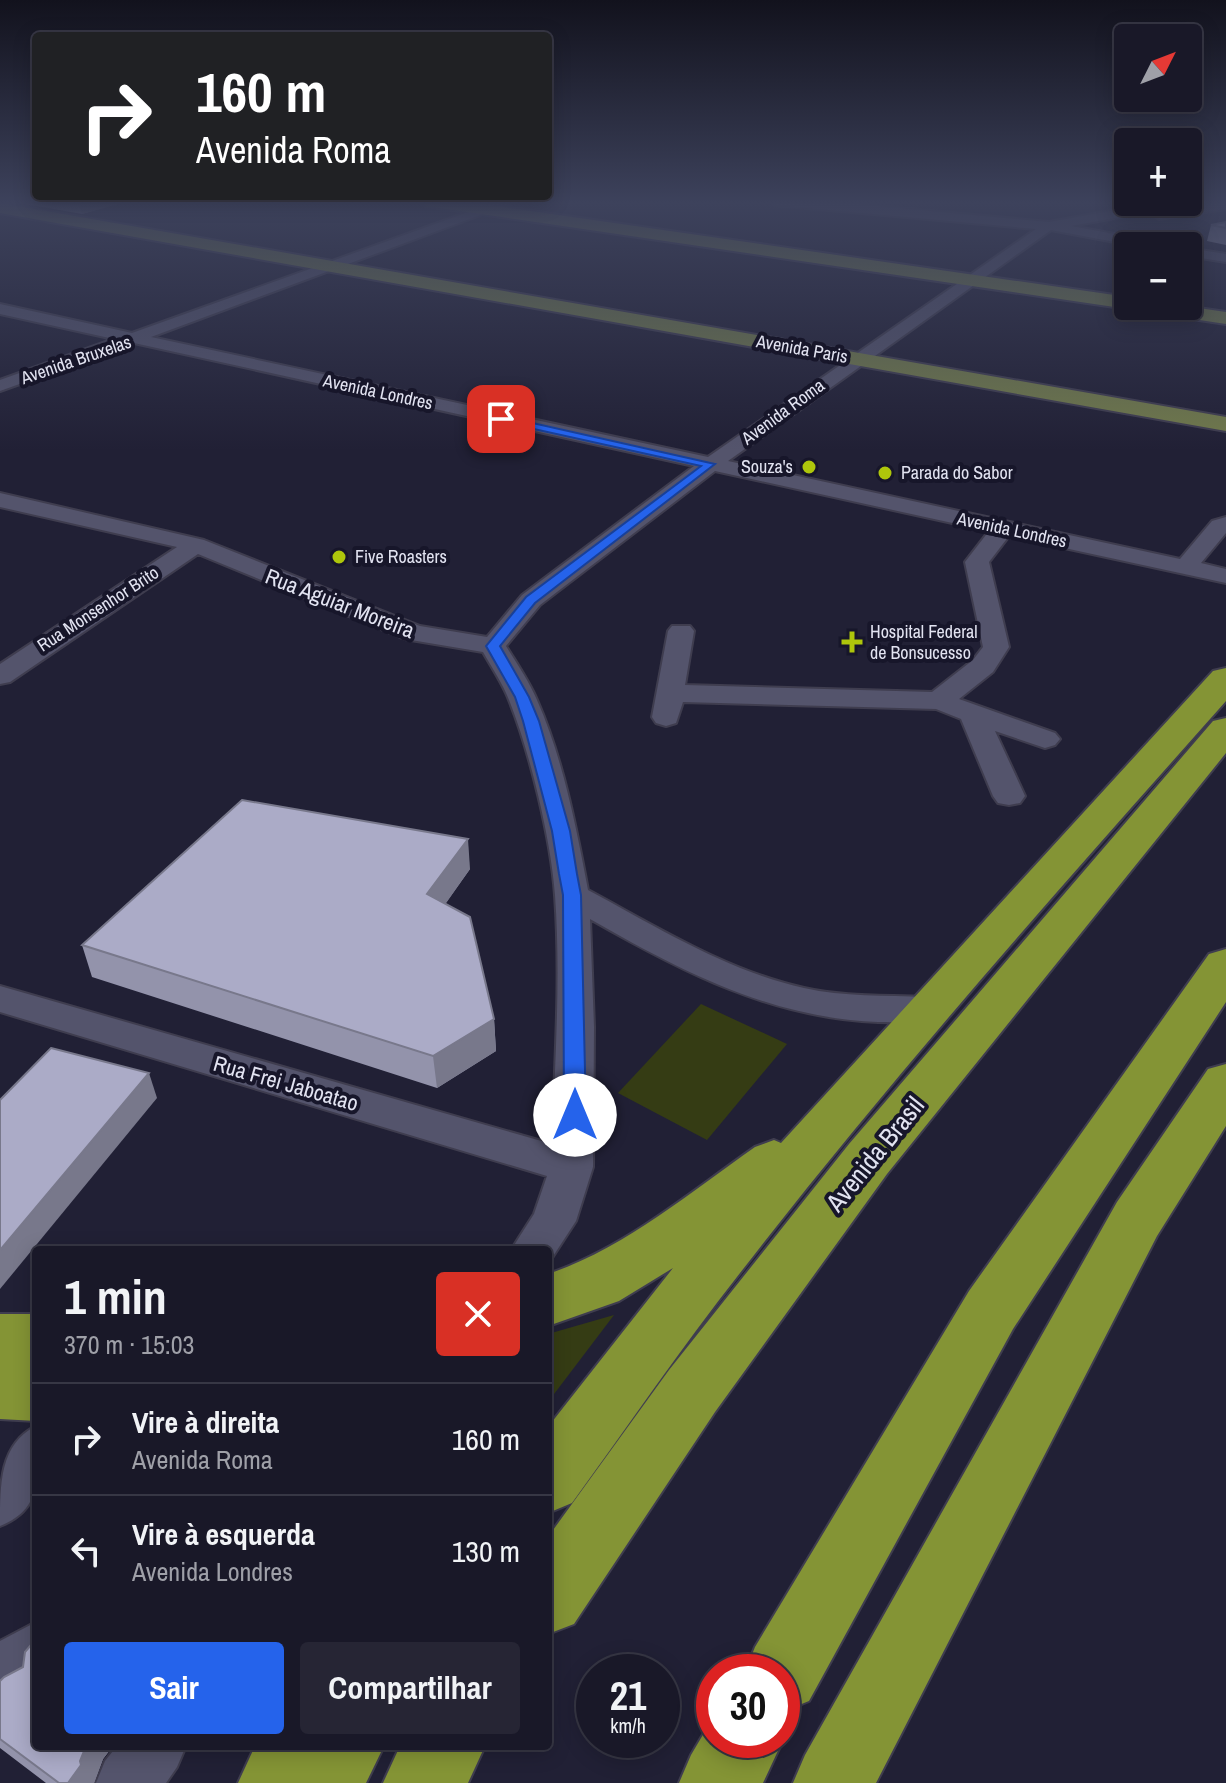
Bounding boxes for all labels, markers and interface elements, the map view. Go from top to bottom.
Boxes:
north arrow [1114,24,1202,112]
map controls [1114,24,1202,320]
text: 160 m [196,54,326,129]
icon: right [64,64,168,168]
text: Avenida Roma [196,126,391,174]
button: + [1114,128,1202,216]
button: − [1114,232,1202,320]
street label: Avenida Paris [753,328,850,369]
street label: Avenida Bruxelas [16,329,134,390]
street label: Avenida Londres [320,367,435,415]
street label: Avenida Roma [735,373,829,451]
pin [467,385,535,453]
icon: arrive [479,397,523,441]
place label: Souza's [741,454,793,479]
marker: Souza's [800,458,818,476]
place label: Parada do Sabor [901,460,1013,485]
marker: Parada do Sabor [876,464,894,482]
street label: Avenida Londres [954,505,1069,553]
place label: Five Roasters [355,544,447,569]
marker: Five Roasters [330,548,348,566]
street label: Rua Monsenhor Brito [32,560,163,657]
street label: Rua Aguiar Moreira [261,561,419,645]
place label: Hospital Federal de Bonsucesso [870,619,978,665]
marker: Hospital Federal de Bonsucesso [841,631,863,653]
street label: Rua Frei Jaboatao [210,1048,362,1118]
position arrow [533,1073,617,1157]
street label: Avenida Brasil [817,1089,932,1219]
text: 1 min [64,1264,167,1329]
button: close [436,1272,520,1356]
text: 370 m · 15:03 [64,1327,194,1362]
text: Vire à direita [132,1402,279,1442]
icon: right [64,1417,108,1461]
text: 160 m [452,1419,520,1459]
text: Avenida Roma [132,1442,273,1477]
text: Vire à esquerda [132,1514,315,1554]
icon: left [64,1529,108,1573]
text: 130 m [452,1531,520,1571]
text: Avenida Londres [132,1554,293,1589]
button: Sair [64,1642,284,1734]
button: Compartilhar [300,1642,520,1734]
speed limit sign: 30 [696,1654,800,1758]
text: 21 [610,1669,646,1722]
text: km/h [610,1712,646,1739]

